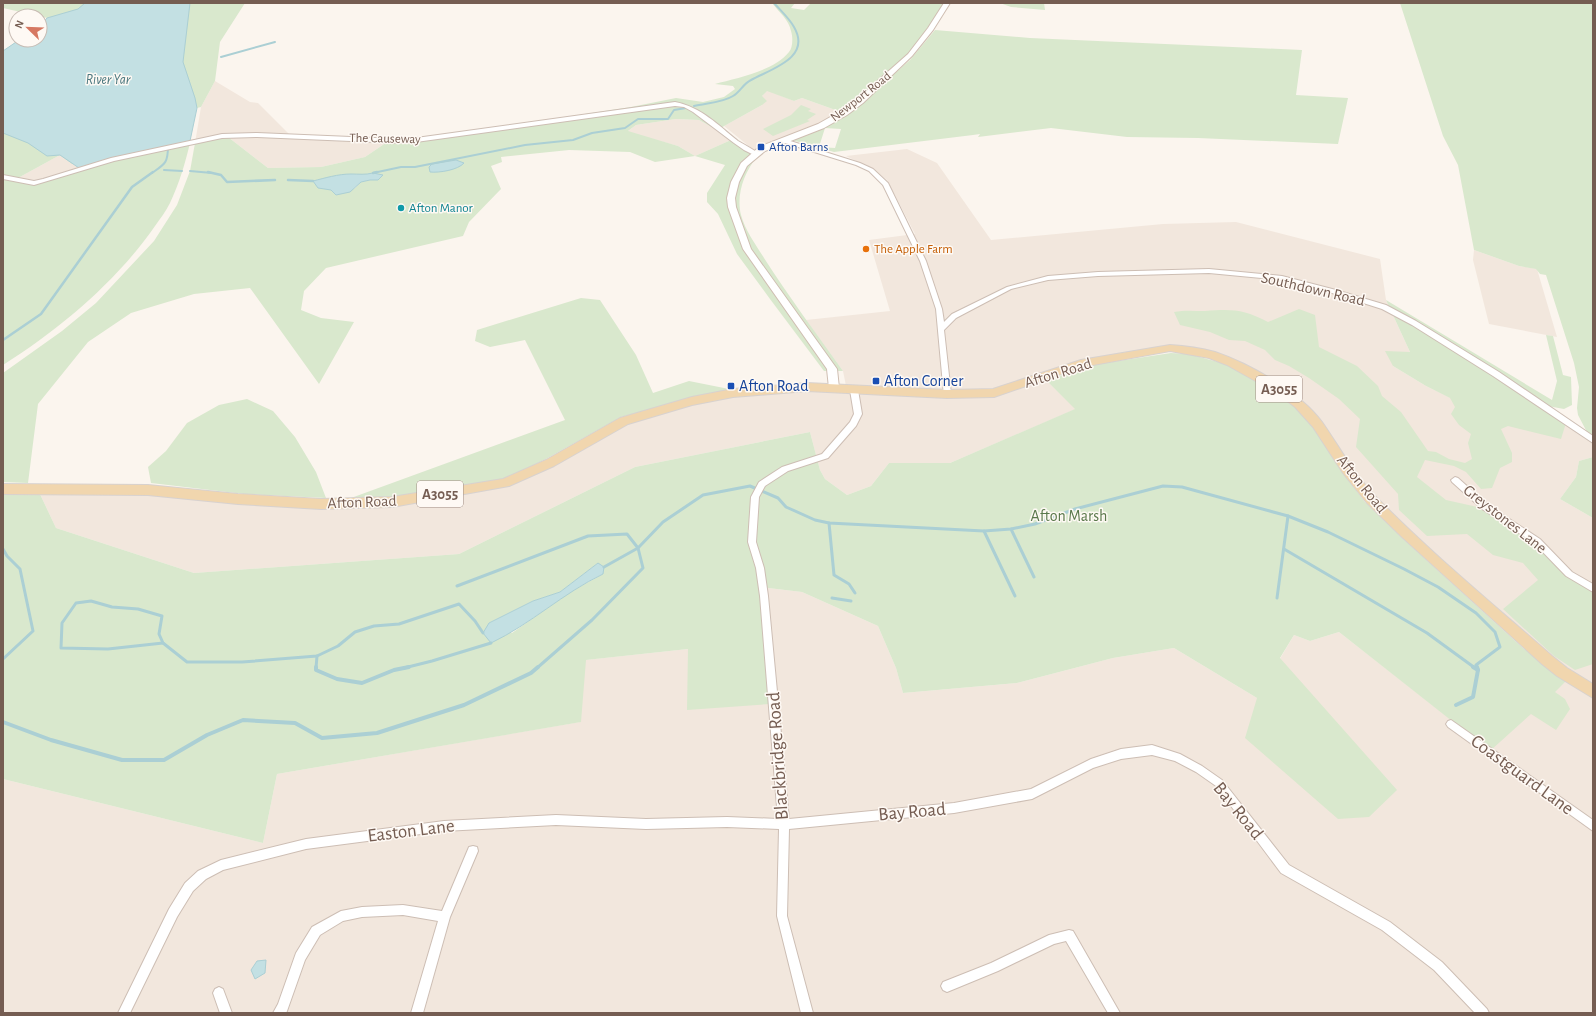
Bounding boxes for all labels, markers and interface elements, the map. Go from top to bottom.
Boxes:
north arrow [8,8,48,48]
text: N [13,19,26,30]
street label: Newport Road [828,69,894,124]
water label: River Yar [86,73,131,87]
street label: The Causeway [349,132,421,146]
place label: Afton Barns [769,141,828,154]
marker: Afton Barns [756,142,766,152]
place label: Afton Manor [409,202,474,215]
marker: Afton Manor [396,203,406,213]
place label: The Apple Farm [874,243,953,256]
marker: The Apple Farm [861,244,871,254]
street label: Southdown Road [1260,269,1366,309]
street label: Afton Road [1022,355,1094,391]
place label: Afton Corner [884,373,964,389]
marker: Afton Corner [871,376,881,386]
road number: A3055 [1256,376,1302,402]
place label: Afton Road [739,378,809,394]
marker: Afton Road [726,381,736,391]
street label: Afton Road [1334,452,1390,516]
road number: A3055 [417,481,463,507]
street label: Greystones Lane [1460,482,1550,557]
street label: Afton Road [327,493,397,511]
park label: Afton Marsh [1031,508,1107,524]
street label: Blackbridge Road [764,691,792,821]
street label: Coastguard Lane [1467,731,1577,819]
street label: Bay Road [1209,779,1267,843]
street label: Bay Road [877,800,947,824]
street label: Easton Lane [366,816,456,846]

